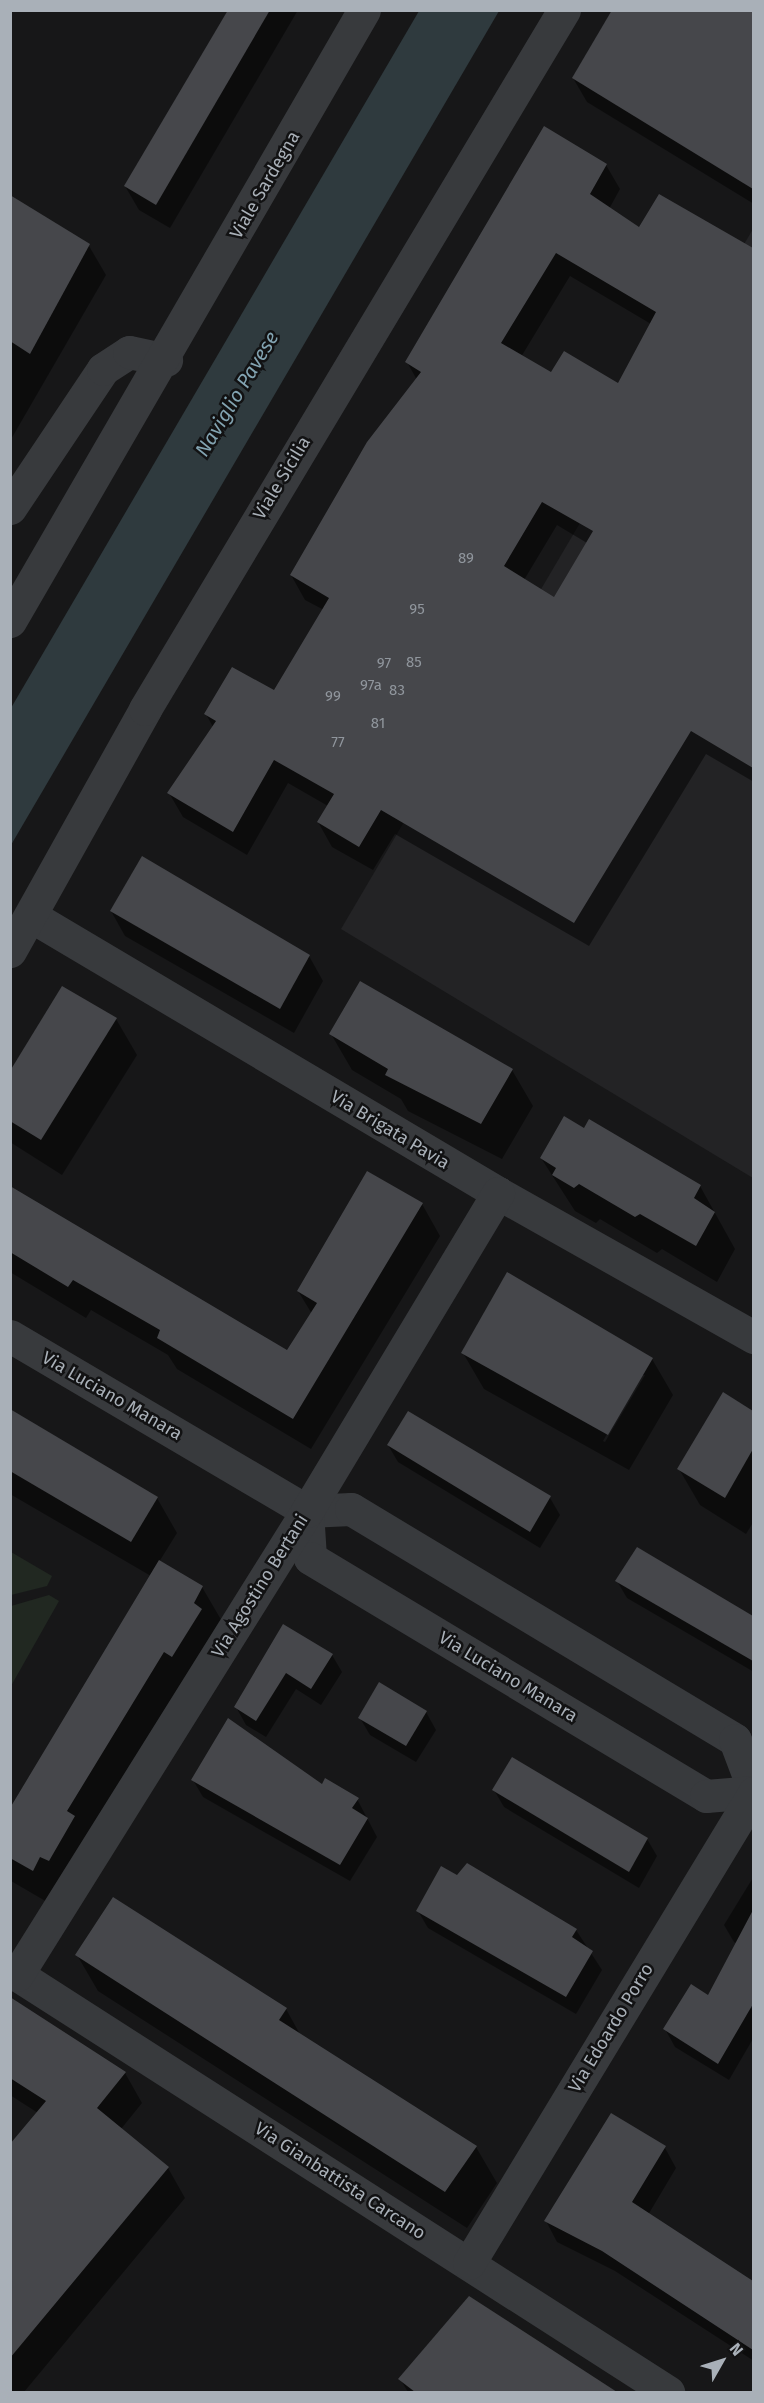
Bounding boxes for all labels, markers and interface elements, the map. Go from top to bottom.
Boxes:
street label: Viale Sardegna [225,127,305,243]
water label: Naviglio Pavese [190,327,284,461]
street label: Viale Sicilia [249,433,315,523]
house number: 89 [458,550,474,568]
house number: 95 [409,601,425,619]
house number: 85 [406,654,422,672]
house number: 97 [377,655,391,673]
house number: 97a [360,677,382,695]
house number: 83 [389,682,405,700]
house number: 99 [325,688,341,706]
house number: 81 [371,715,385,733]
house number: 77 [331,734,345,752]
street label: Via Brigata Pavia [327,1086,453,1174]
street label: Via Luciano Manara [38,1347,186,1445]
street label: Via Agostino Bertani [207,1510,313,1662]
street label: Via Luciano Manara [435,1627,581,1727]
street label: Via Edoardo Porro [564,1960,658,2096]
street label: Via Gianbattista Carcano [250,2118,430,2244]
north arrow [692,2331,752,2391]
text: N [726,2339,747,2359]

